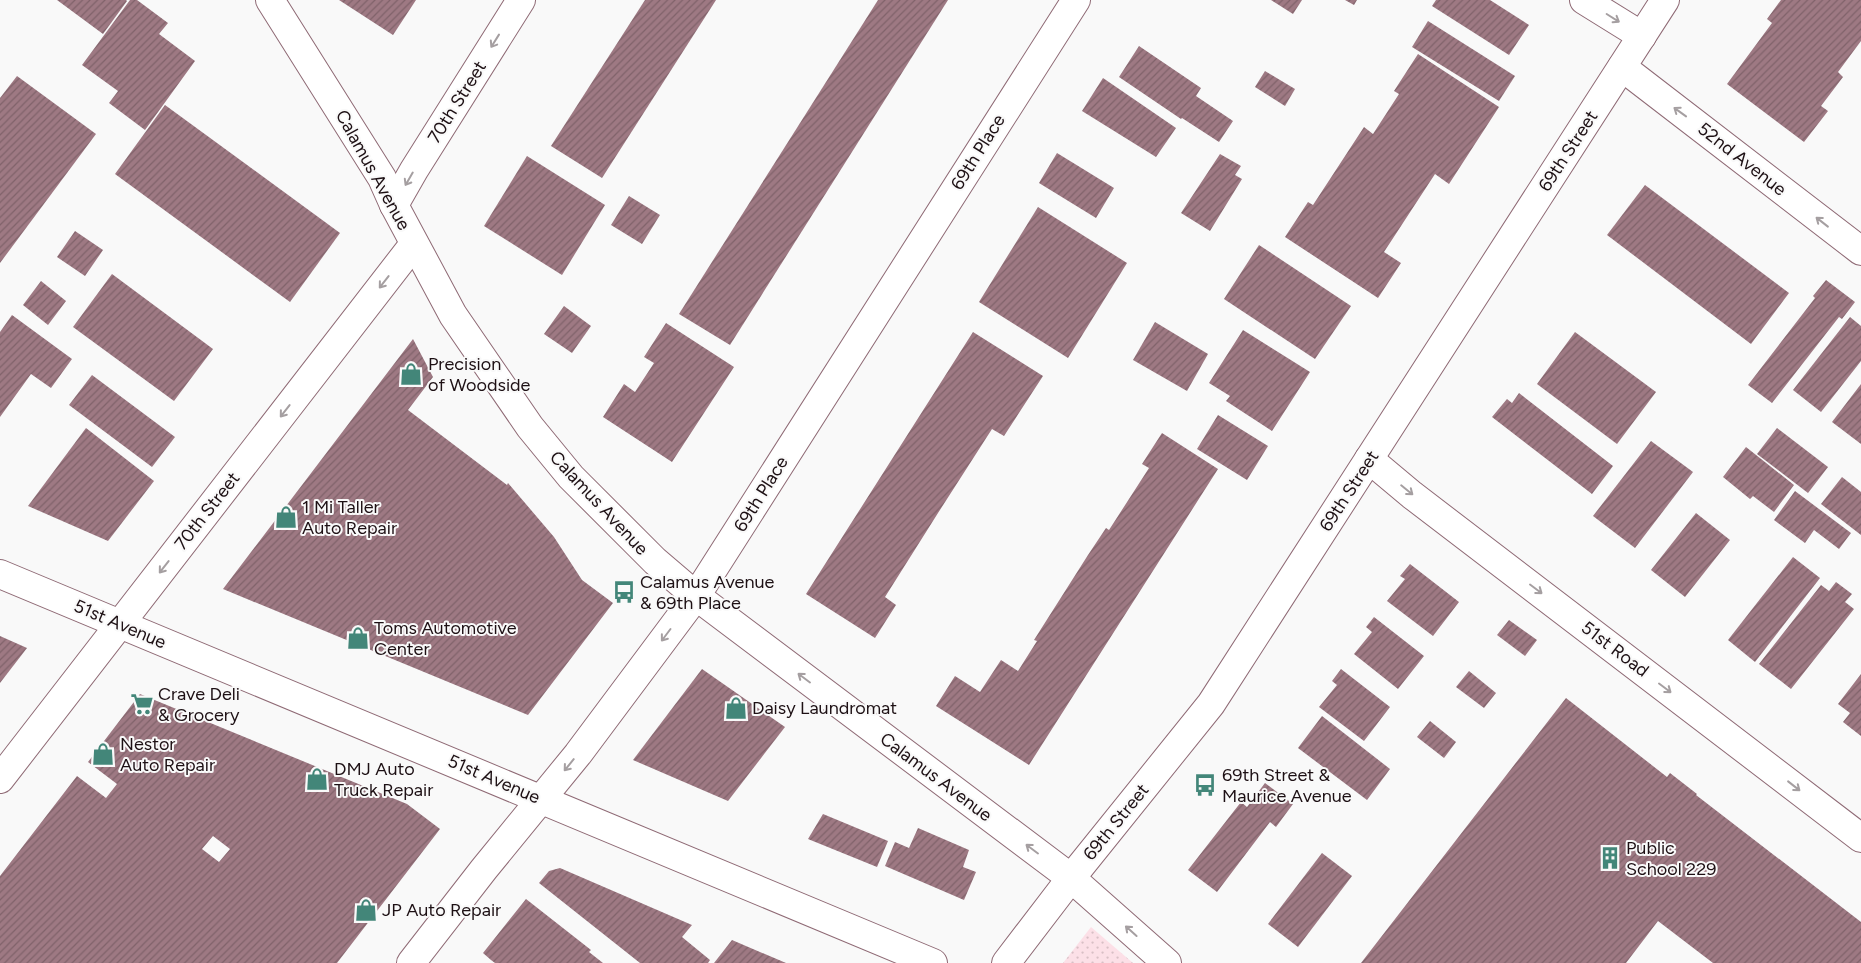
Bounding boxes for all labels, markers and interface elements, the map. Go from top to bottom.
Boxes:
one-way arrow [1606,13,1620,23]
one-way arrow [490,34,500,48]
street label: 70th Street [423,57,491,147]
street label: Calamus Avenue [331,106,415,234]
street label: 69th Street [1534,106,1602,196]
one-way arrow [1674,106,1687,117]
street label: 69th Place [946,110,1010,194]
street label: 52nd Avenue [1693,118,1791,200]
one-way arrow [403,171,413,185]
one-way arrow [1816,216,1829,227]
one-way arrow [379,275,390,288]
place label: Precision of Woodside [428,353,531,396]
shop icon: Precision of Woodside [398,361,424,387]
one-way arrow [280,404,290,418]
street label: Calamus Avenue [545,446,653,560]
street label: 69th Street [1315,446,1383,536]
street label: 69th Place [729,452,793,536]
street label: 70th Street [170,467,244,554]
one-way arrow [1400,485,1413,496]
place label: 1 Mi Taller Auto Repair [302,496,397,539]
shop icon: 1 Mi Taller Auto Repair [273,504,299,530]
one-way arrow [159,560,170,573]
place label: Calamus Avenue & 69th Place [640,571,775,614]
bus stop icon: Calamus Avenue & 69th Place [611,579,637,605]
one-way arrow [1529,584,1543,594]
street label: 51st Avenue [70,595,170,653]
street label: 51st Road [1577,616,1653,682]
place label: Toms Automotive Center [374,617,517,660]
shop icon: Toms Automotive Center [345,625,371,651]
one-way arrow [661,628,671,642]
one-way arrow [798,672,811,683]
one-way arrow [1658,682,1671,693]
place label: Crave Deli & Grocery [158,683,240,726]
supermarket icon: Crave Deli & Grocery [129,691,155,717]
shop icon: Daisy Laundromat [723,695,749,721]
place label: Daisy Laundromat [752,697,897,719]
street label: Calamus Avenue [876,728,996,826]
place label: Nestor Auto Repair [120,733,215,776]
shop icon: Nestor Auto Repair [90,741,116,767]
street label: 51st Avenue [444,750,544,808]
place label: DMJ Auto Truck Repair [334,758,433,801]
one-way arrow [564,759,575,772]
place label: 69th Street & Maurice Avenue [1222,764,1352,807]
shop icon: DMJ Auto Truck Repair [304,766,330,792]
bus stop icon: 69th Street & Maurice Avenue [1192,772,1218,798]
street label: 69th Street [1078,779,1154,865]
one-way arrow [1787,781,1800,792]
place label: Public School 229 [1626,837,1716,880]
one-way arrow [1025,844,1039,854]
building icon: Public School 229 [1597,845,1623,871]
shop icon: JP Auto Repair [353,897,379,923]
place label: JP Auto Repair [382,899,501,921]
one-way arrow [1124,925,1137,936]

